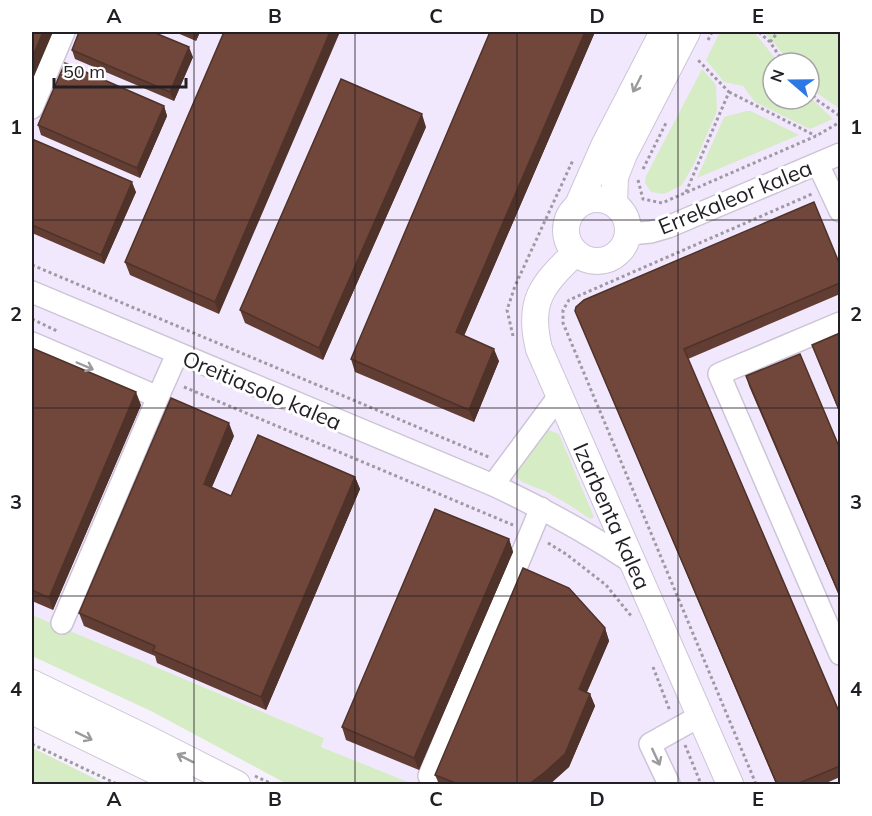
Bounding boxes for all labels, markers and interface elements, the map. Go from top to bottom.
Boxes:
text: A [107,3,122,28]
text: B [268,3,282,28]
text: C [429,3,443,28]
text: D [589,3,605,28]
text: E [752,3,764,28]
scale bar [54,51,186,89]
north arrow [761,51,821,111]
text: 50 m [63,60,105,83]
text: N [765,67,788,85]
one-way arrow [631,74,642,92]
text: 1 [10,114,22,139]
text: 1 [850,114,862,139]
street label: Errekaleor kalea [654,153,816,241]
text: 2 [10,301,22,326]
text: 2 [850,301,862,326]
street label: Oreitiasolo kalea [178,344,346,436]
one-way arrow [76,361,94,372]
street label: Izarbenta kalea [567,438,657,594]
text: 3 [10,489,22,514]
text: 3 [850,489,862,514]
text: 4 [10,676,22,701]
text: 4 [850,676,862,701]
one-way arrow [75,730,93,742]
one-way arrow [651,748,662,766]
one-way arrow [176,751,194,763]
text: A [107,786,122,811]
text: B [268,786,282,811]
text: C [429,786,443,811]
text: D [589,786,605,811]
text: E [752,786,764,811]

